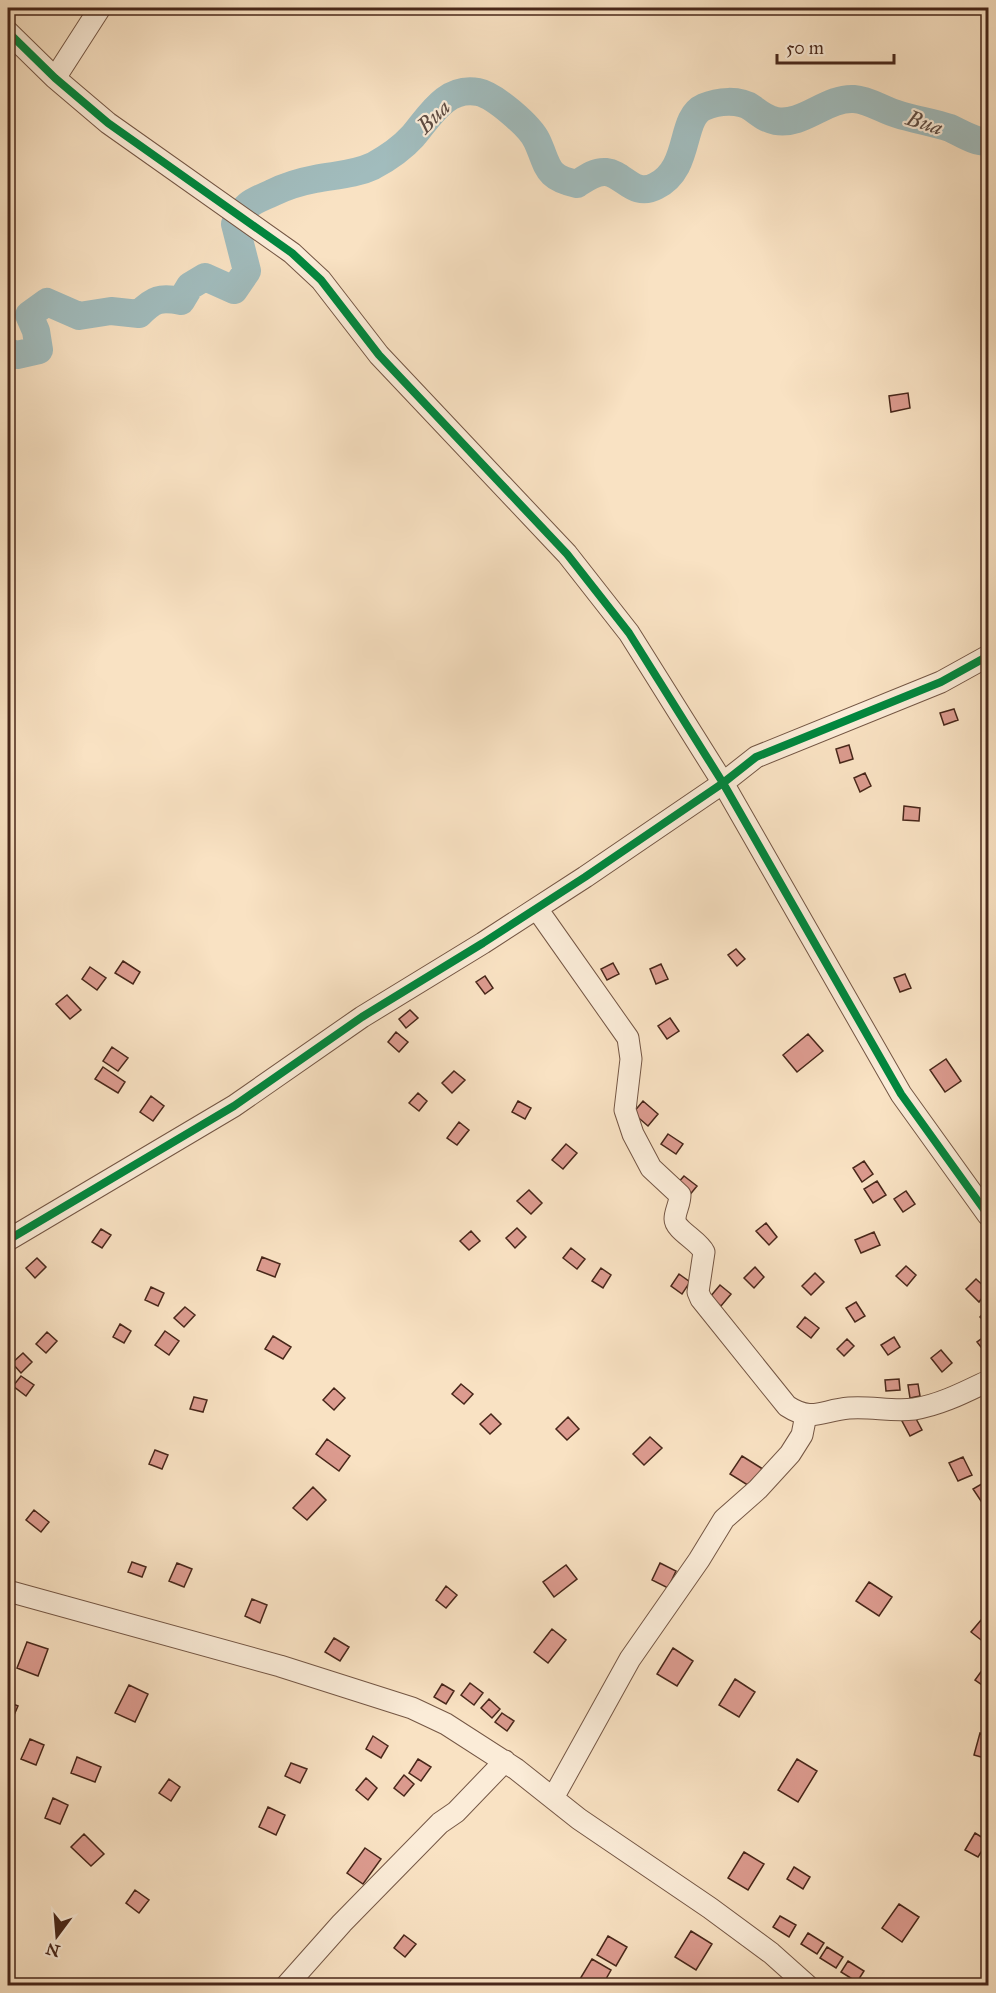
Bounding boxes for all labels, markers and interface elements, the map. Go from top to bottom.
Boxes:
scale bar [777,27,894,65]
text: 50 m [786,37,824,59]
water label: Bua [410,94,456,140]
water label: Bua [902,104,946,141]
north arrow [27,1906,87,1966]
text: N [43,1939,62,1961]

